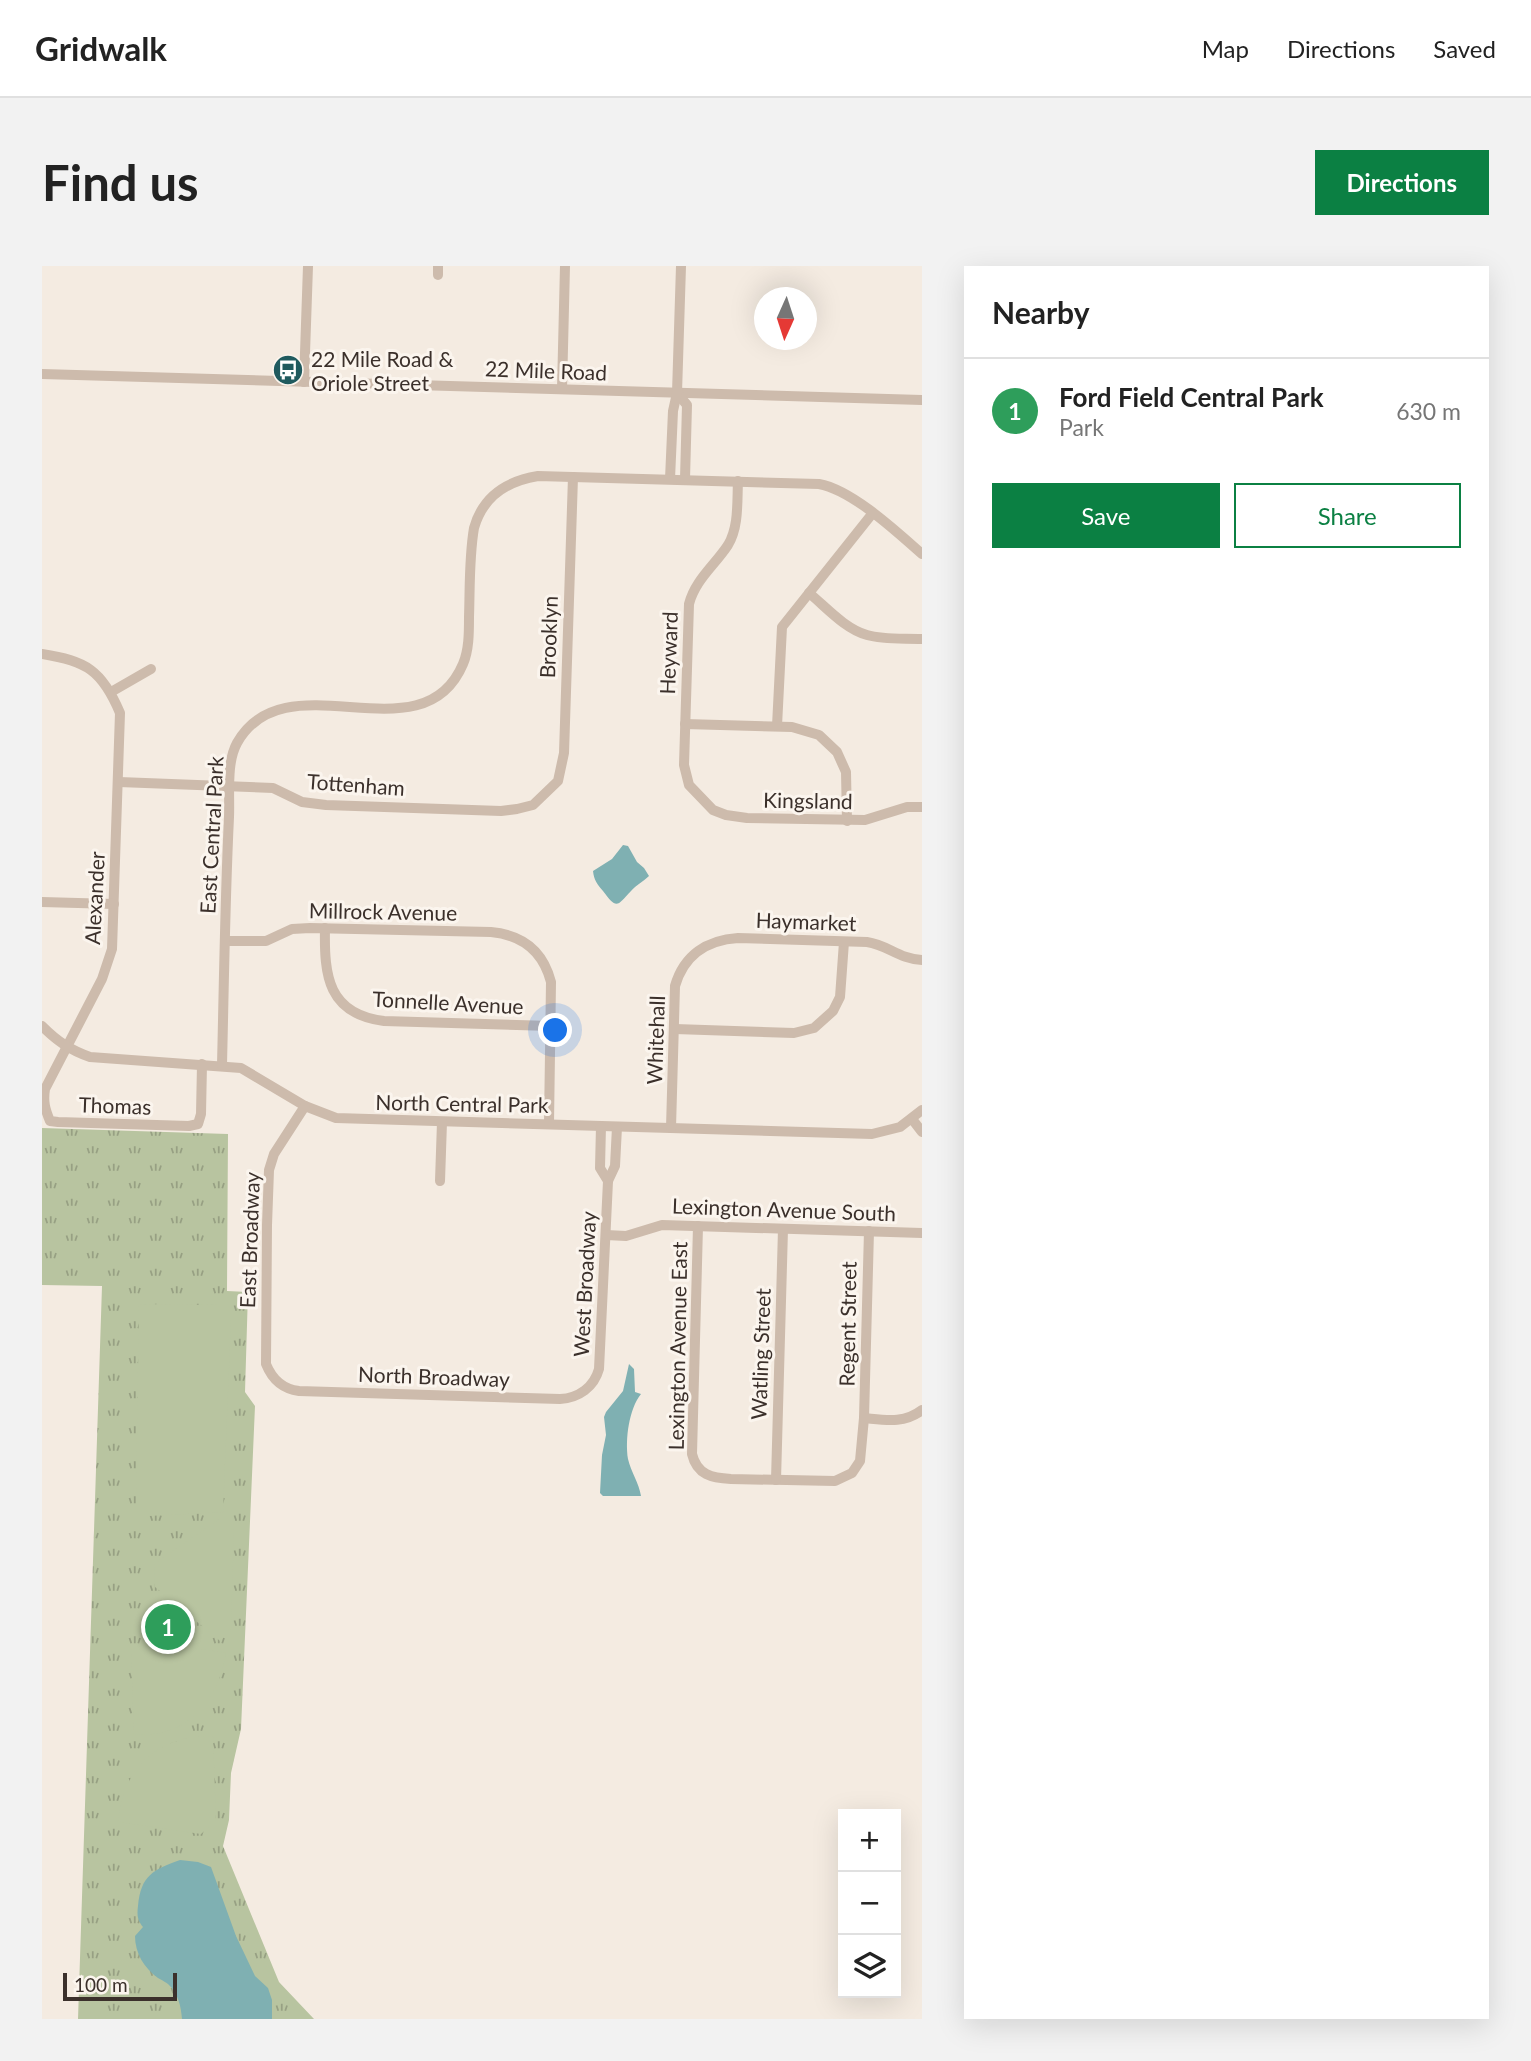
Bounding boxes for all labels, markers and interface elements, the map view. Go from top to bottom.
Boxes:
text: Gridwalk [35,28,167,68]
text: Map [1202,34,1249,63]
text: Directions [1287,34,1395,63]
text: Saved [1433,34,1496,63]
button: Directions [1315,150,1489,215]
text: Find us [42,153,199,211]
north arrow [754,287,817,350]
text: Nearby [992,294,1090,330]
place label: 22 Mile Road & Oriole Street [311,346,453,395]
bus stop icon: 22 Mile Road & Oriole Street [271,353,305,387]
street label: 22 Mile Road [485,355,607,385]
text: Ford Field Central Park [1059,381,1324,413]
text: 1 [1008,397,1022,425]
text: 630 m [1396,397,1461,425]
text: Park [1059,413,1104,441]
button: Save [992,483,1220,548]
button: Share [1234,483,1461,548]
street label: Brooklyn [534,595,562,679]
street label: Heyward [654,611,682,695]
street label: East Central Park [194,755,228,914]
street label: Tottenham [306,768,406,800]
street label: Kingsland [763,787,853,813]
street label: Alexander [79,850,109,945]
street label: Millrock Avenue [309,897,457,925]
street label: Haymarket [755,907,857,935]
street label: Tonnelle Avenue [372,986,524,1018]
street label: Whitehall [641,995,669,1085]
your location [538,1013,572,1047]
street label: North Central Park [375,1089,549,1117]
street label: Thomas [78,1091,152,1119]
street label: East Broadway [234,1171,264,1309]
street label: Lexington Avenue South [672,1193,896,1225]
street label: West Broadway [568,1210,600,1357]
street label: Lexington Avenue East [663,1241,691,1451]
street label: Regent Street [833,1261,861,1387]
street label: Watling Street [745,1287,775,1420]
street label: North Broadway [358,1361,511,1391]
pin: 1 [145,1601,191,1653]
map controls [838,1809,901,1998]
button: + [838,1809,901,1872]
button: − [838,1872,901,1935]
button: layers [838,1935,901,1998]
scale bar [63,1970,177,2002]
text: 100 m [74,1973,128,1996]

